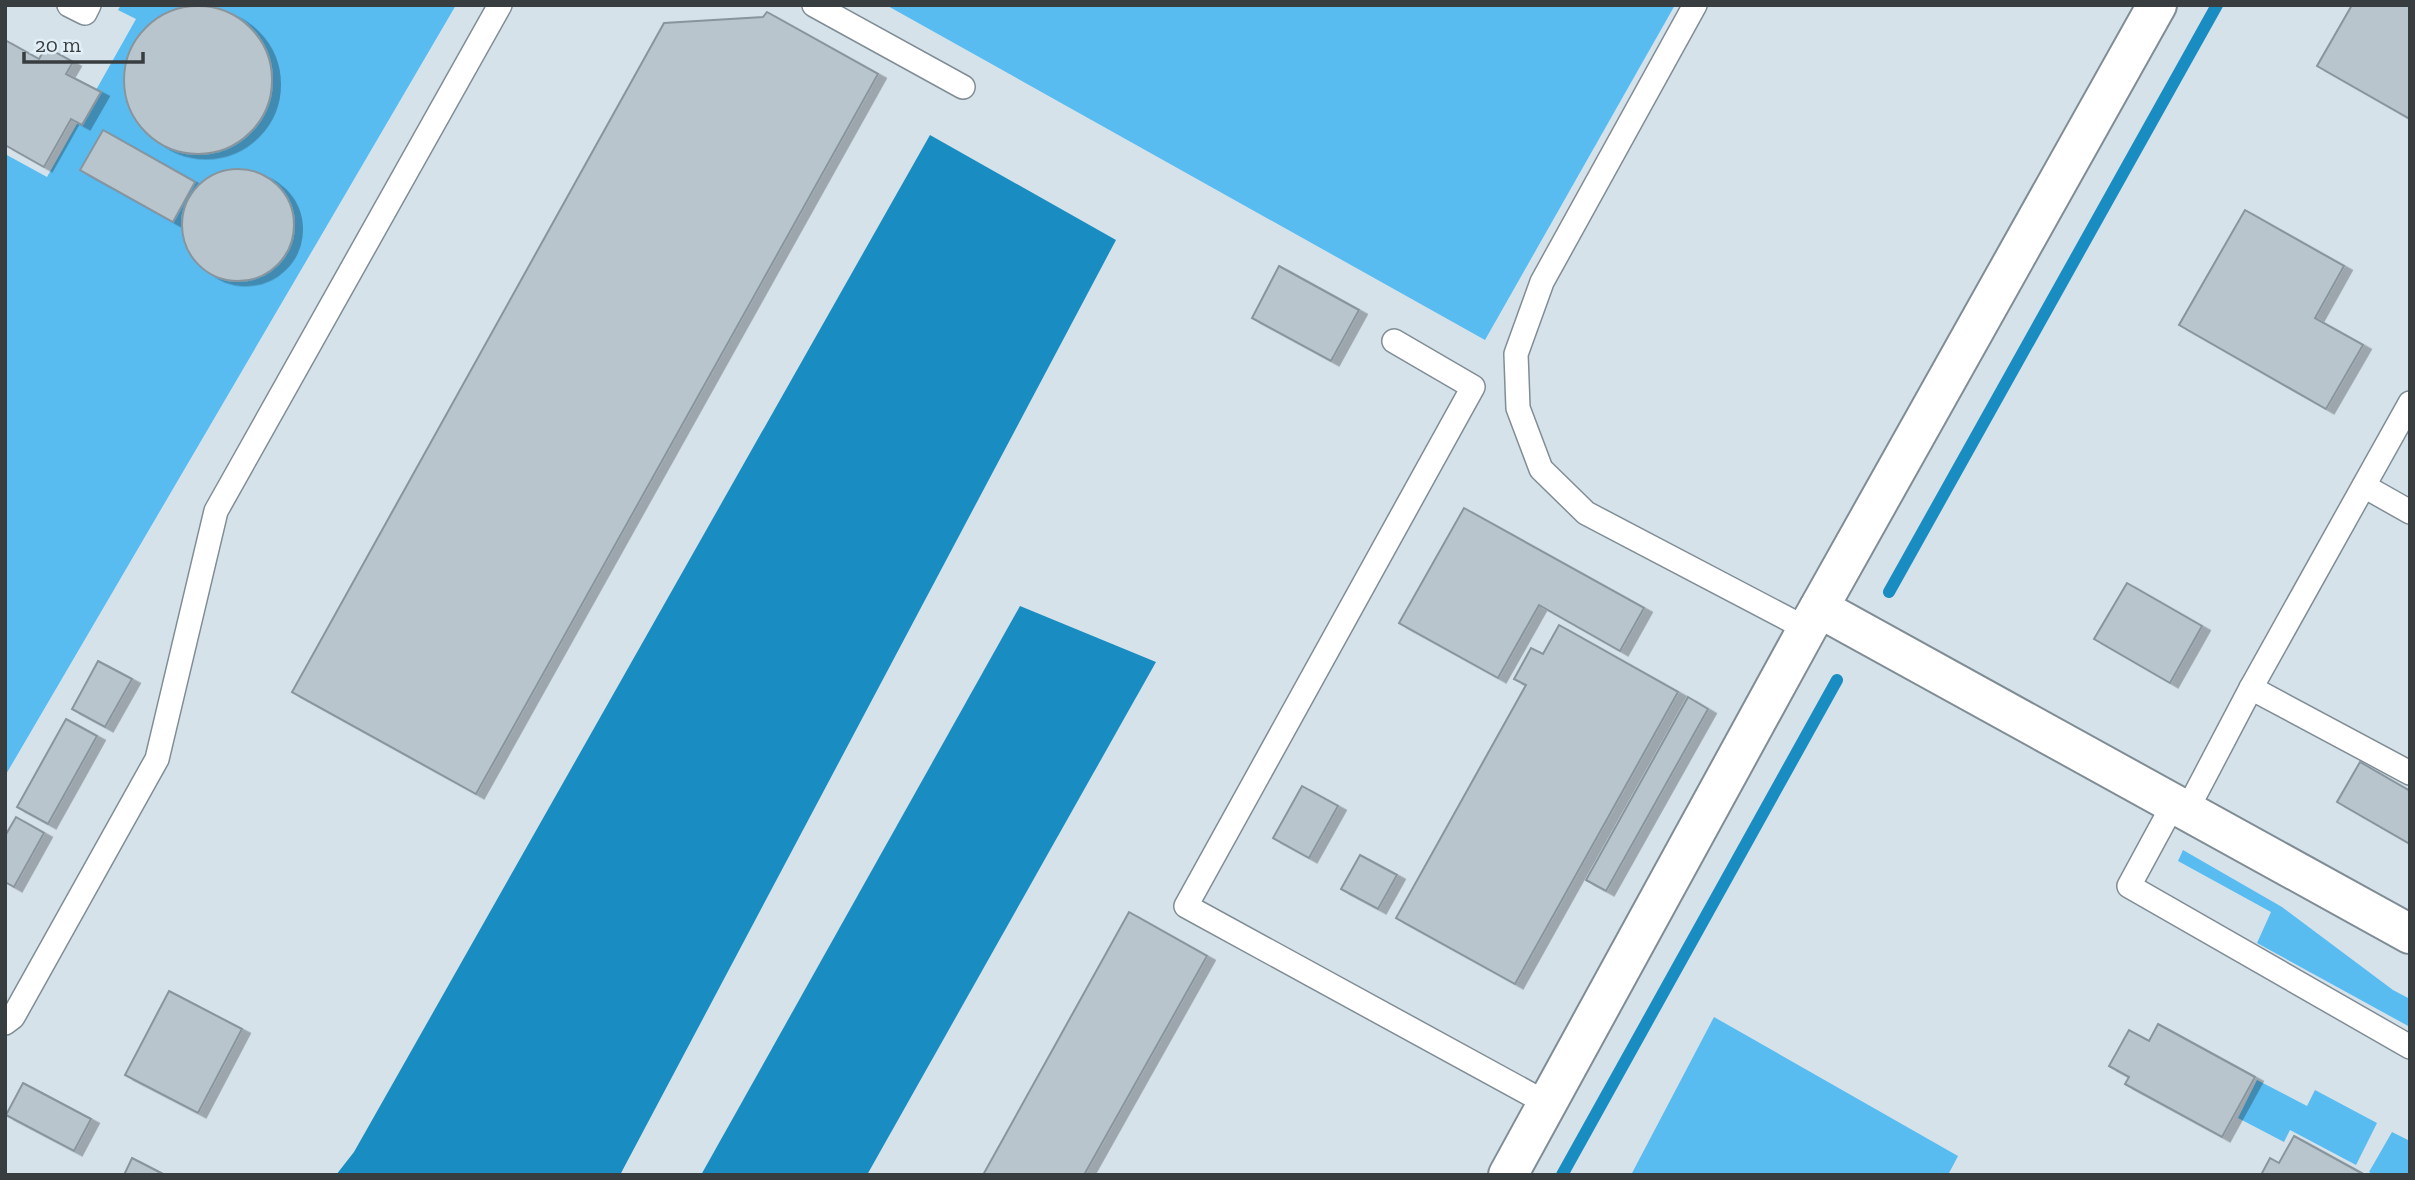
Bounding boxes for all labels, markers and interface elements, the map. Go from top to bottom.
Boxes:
scale bar [24,21,144,65]
text: 20 m [35,32,81,57]

